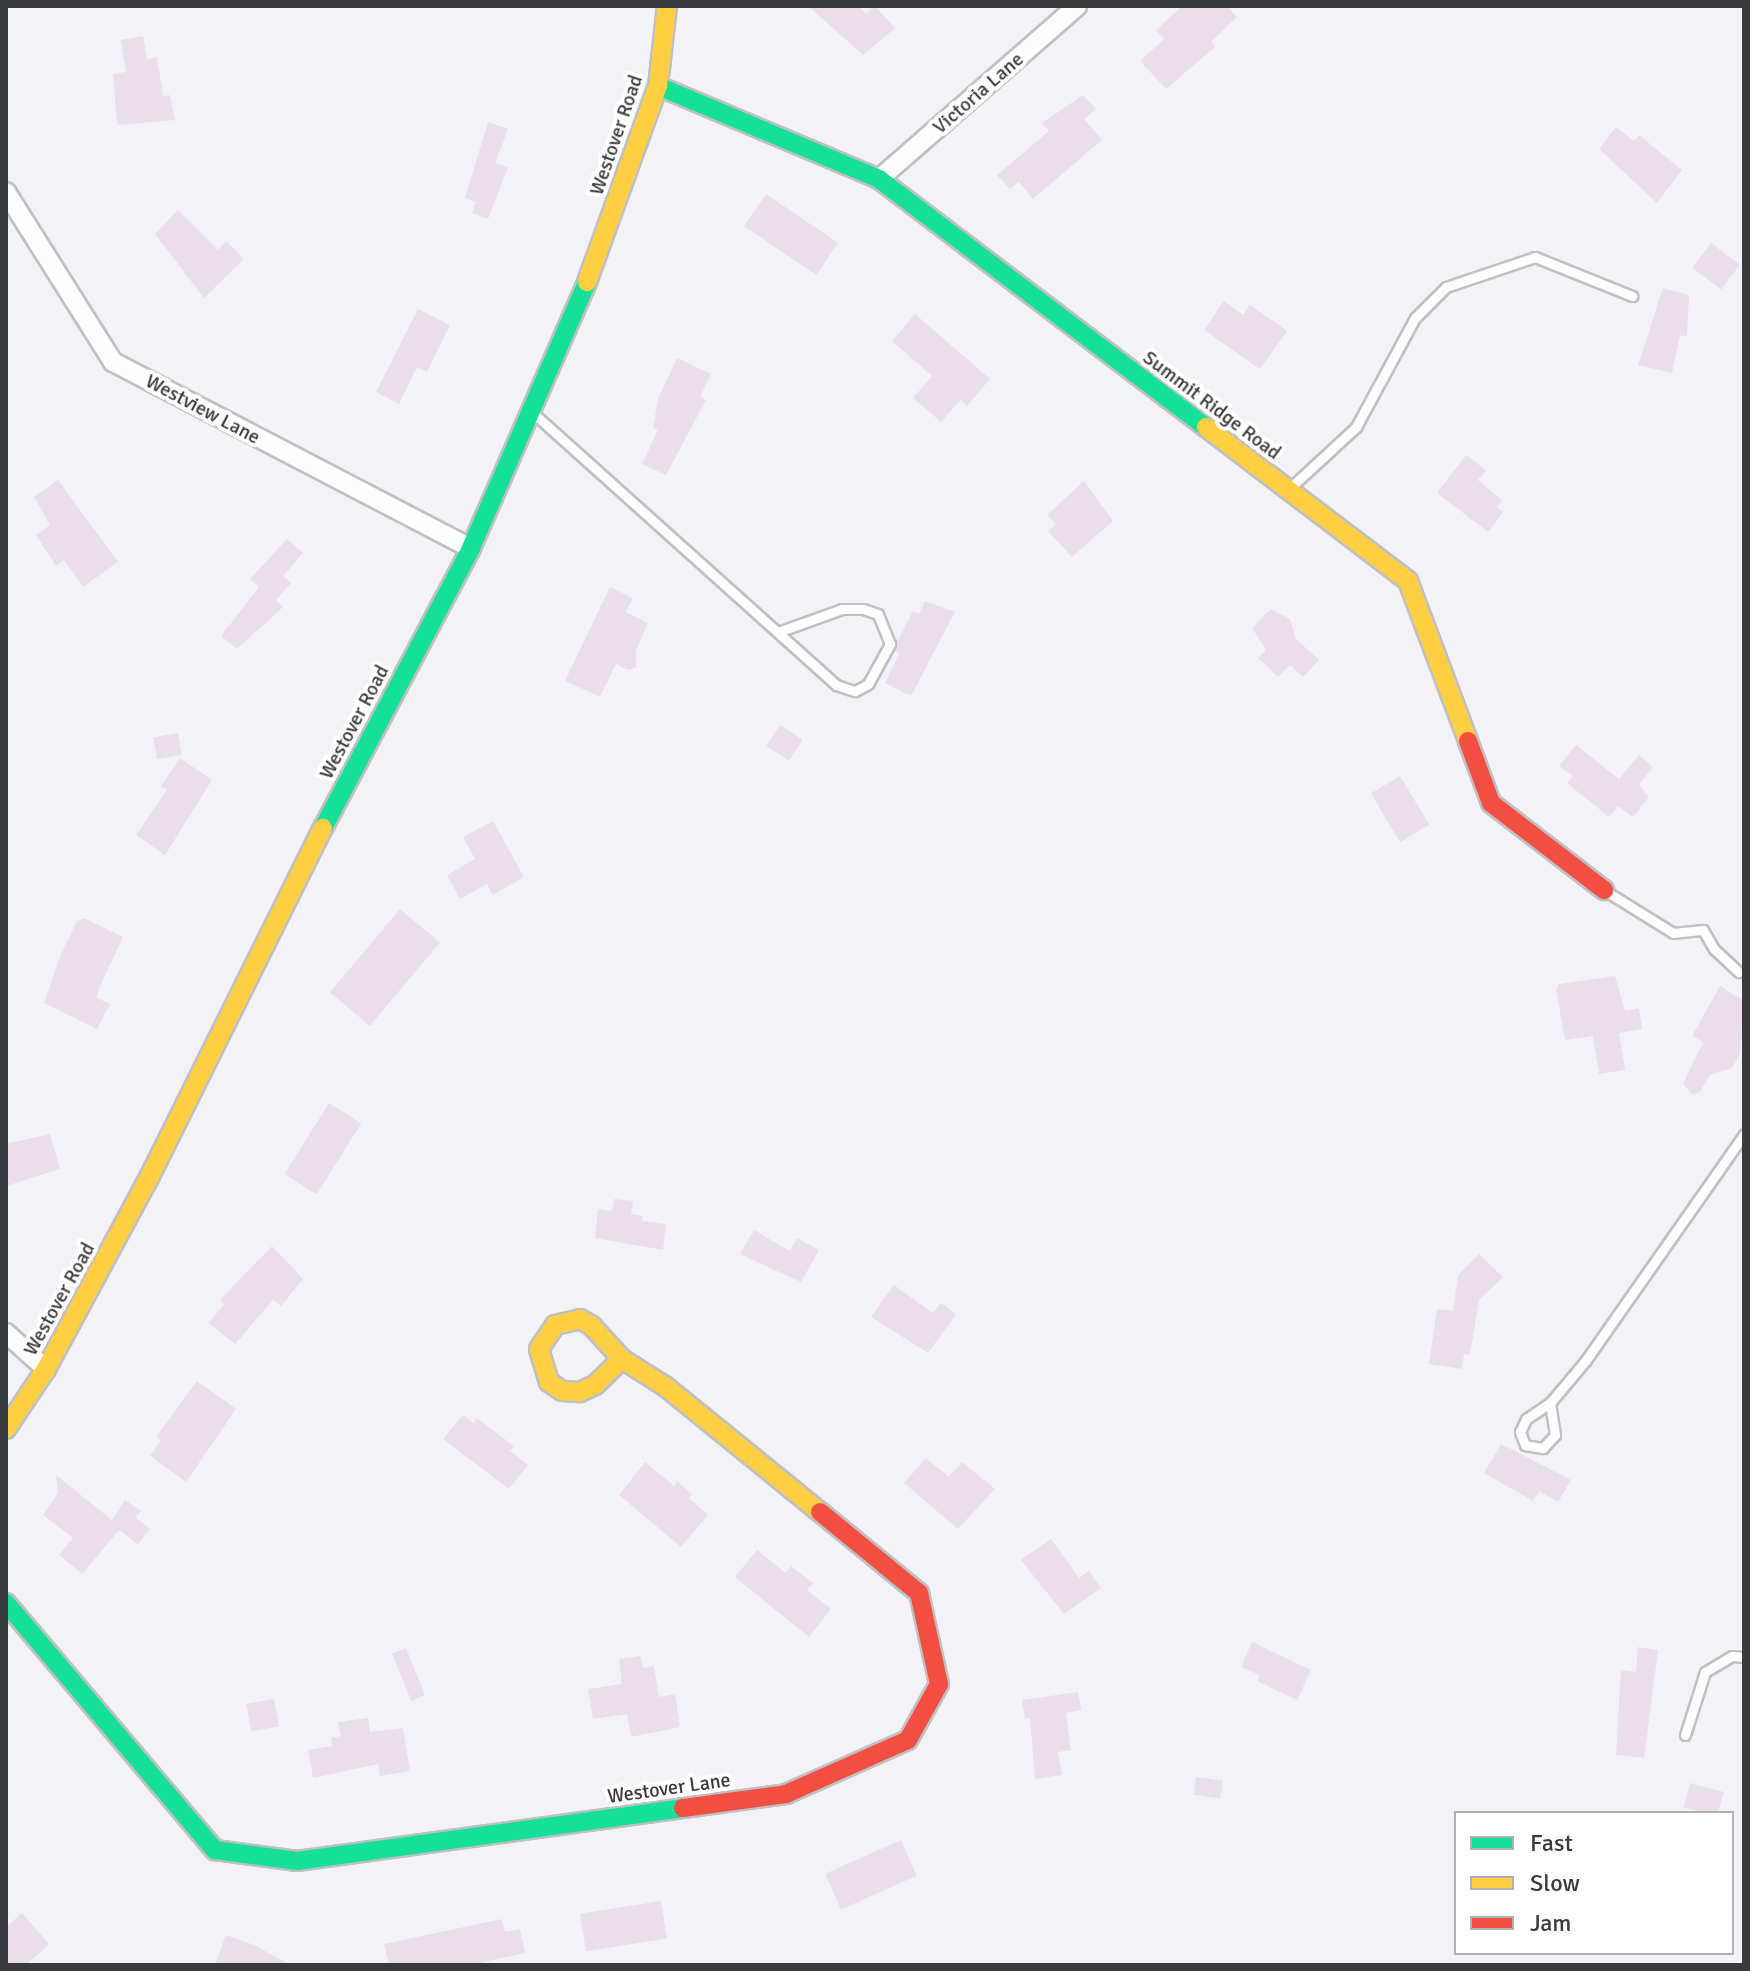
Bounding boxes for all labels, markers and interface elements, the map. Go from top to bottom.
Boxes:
street label: Victoria Lane [928,47,1028,139]
street label: Westover Road [584,72,648,198]
street label: Summit Ridge Road [1138,345,1286,465]
street label: Westview Lane [142,369,264,449]
street label: Westover Road [314,661,394,783]
street label: Westover Road [18,1238,100,1360]
street label: Westover Lane [606,1767,732,1809]
legend [1454,1811,1734,1955]
text: Fast [1530,1828,1573,1858]
text: Slow [1530,1868,1580,1898]
text: Jam [1530,1908,1571,1938]

